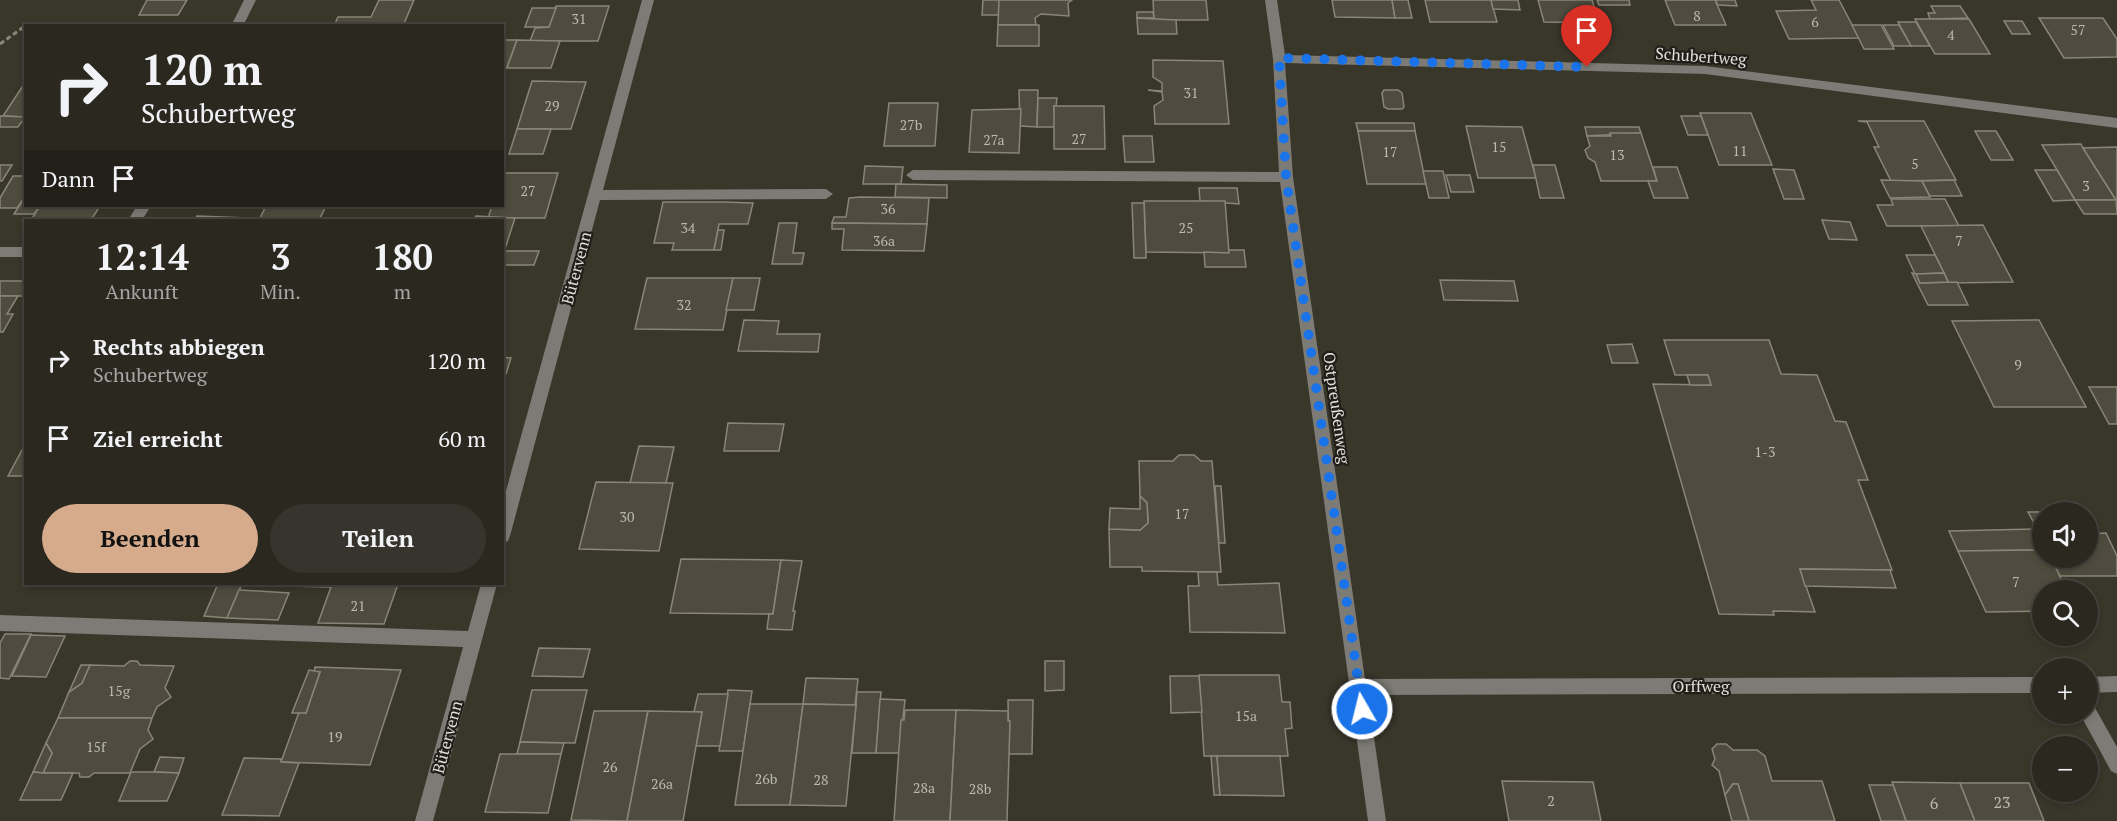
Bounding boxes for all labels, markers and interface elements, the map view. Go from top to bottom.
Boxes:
pin [1561,5,1612,67]
house number: 8 [1693,6,1701,25]
house number: 31 [572,9,586,28]
house number: 6 [1811,12,1819,31]
icon: arrive [1570,14,1603,47]
house number: 57 [2071,20,2085,39]
house number: 4 [1947,25,1955,44]
text: 120 m [141,41,262,97]
street label: Schubertweg [1655,42,1748,70]
icon: right [42,48,120,126]
house number: 31 [1184,83,1198,102]
text: Schubertweg [141,95,295,131]
house number: 29 [545,96,559,115]
house number: 27b [900,115,923,134]
house number: 27 [1072,129,1086,148]
house number: 27a [983,130,1005,149]
house number: 15 [1492,137,1506,156]
house number: 11 [1733,141,1747,160]
house number: 17 [1383,142,1397,161]
house number: 13 [1610,145,1624,164]
house number: 5 [1911,154,1919,173]
icon: arrive [107,162,140,195]
text: Dann [42,164,95,193]
house number: 3 [2082,176,2090,195]
house number: 27 [521,181,535,200]
house number: 36 [881,199,896,218]
house number: 34 [681,218,696,237]
house number: 25 [1179,218,1193,237]
street label: Bütervenn [556,229,596,307]
house number: 36a [873,231,895,250]
house number: 7 [1955,231,1963,250]
text: 12:14 [95,233,189,280]
text: 3 [270,233,290,280]
text: 180 [372,233,433,280]
text: Ankunft [105,278,179,305]
text: Min. [260,278,301,305]
text: m [394,278,411,305]
house number: 32 [677,295,691,314]
text: Rechts abbiegen [93,332,265,361]
icon: right [42,344,75,377]
text: 120 m [426,346,486,375]
street label: Ostpreußenweg [1318,351,1356,466]
house number: 9 [2014,355,2022,374]
text: Schubertweg [93,361,207,388]
icon: arrive [42,422,75,455]
text: Ziel erreicht [93,424,223,453]
text: 60 m [438,424,486,453]
house number: 1-3 [1755,442,1775,461]
map controls [2032,502,2098,802]
button: sound [2032,502,2098,568]
button: Beenden [42,504,258,573]
button: Teilen [270,504,486,573]
house number: 17 [1175,504,1189,523]
house number: 30 [620,507,634,526]
house number: 7 [2012,572,2020,591]
button: search [2032,580,2098,646]
house number: 21 [351,596,365,615]
button: + [2032,658,2098,724]
street label: Orffweg [1673,675,1730,697]
position arrow [1330,677,1394,741]
house number: 15g [108,681,131,700]
street label: Bütervenn [427,698,467,776]
house number: 15a [1235,706,1257,725]
house number: 19 [328,727,342,746]
button: − [2032,736,2098,802]
house number: 15f [86,737,107,756]
house number: 26 [603,757,618,776]
house number: 26b [755,769,778,788]
house number: 28 [814,770,828,789]
house number: 26a [651,774,673,793]
house number: 28a [913,778,935,797]
house number: 28b [969,779,992,798]
house number: 2 [1547,791,1555,810]
house number: 23 [1993,791,2011,813]
house number: 6 [1930,792,1939,814]

